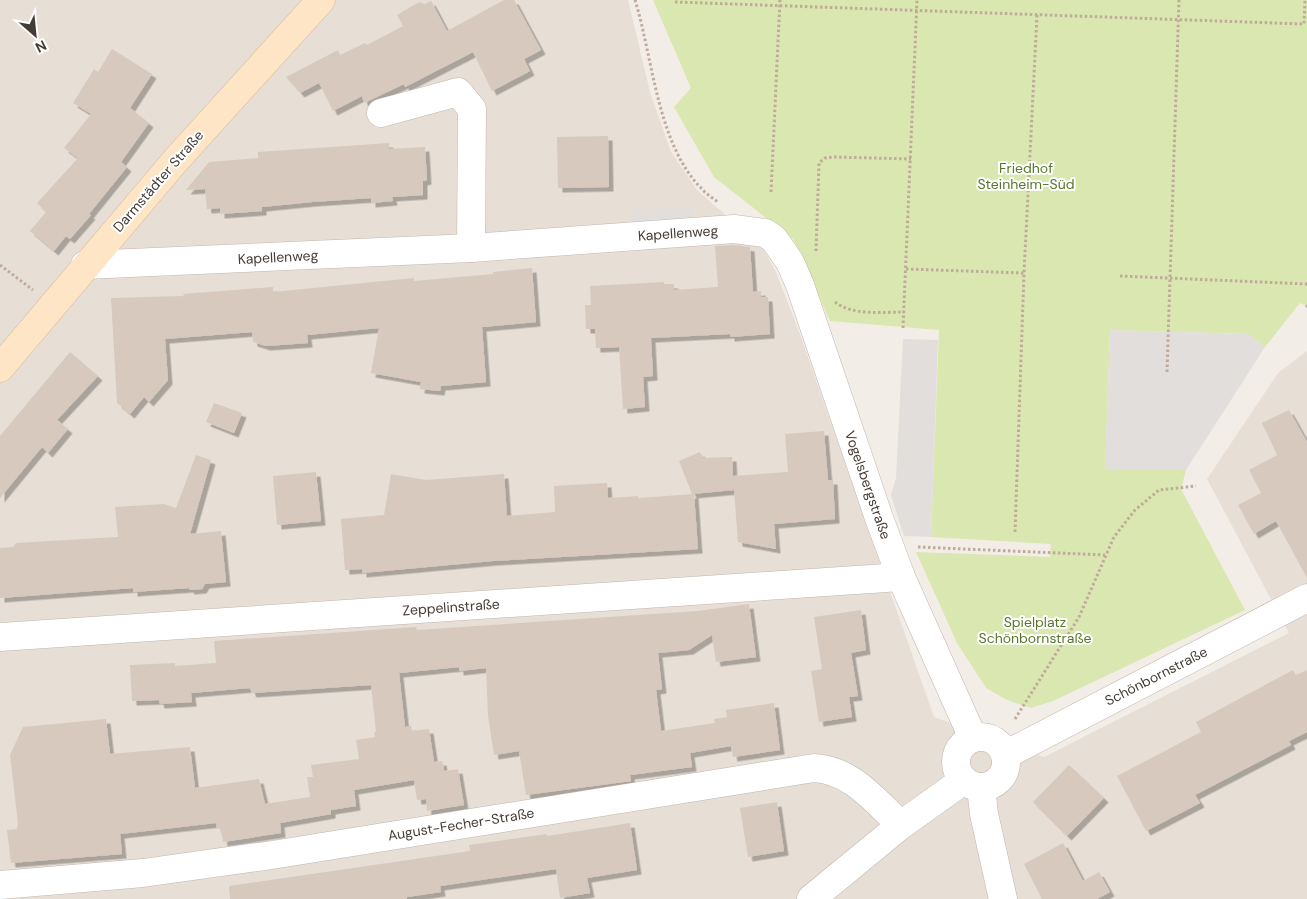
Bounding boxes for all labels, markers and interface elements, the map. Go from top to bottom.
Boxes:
north arrow [10,10,60,60]
text: N [32,36,50,57]
street label: Darmstädter Straße [109,126,207,236]
park label: Friedhof Steinheim-Süd [977,159,1075,193]
street label: Kapellenweg [637,221,719,245]
street label: Kapellenweg [237,246,319,268]
street label: Vogelsbergstraße [841,428,895,542]
street label: Zeppelinstraße [402,595,500,619]
park label: Spielplatz Schönbornstraße [979,613,1091,647]
street label: Schönbornstraße [1102,642,1210,710]
street label: August-Fecher-Straße [386,804,536,844]

